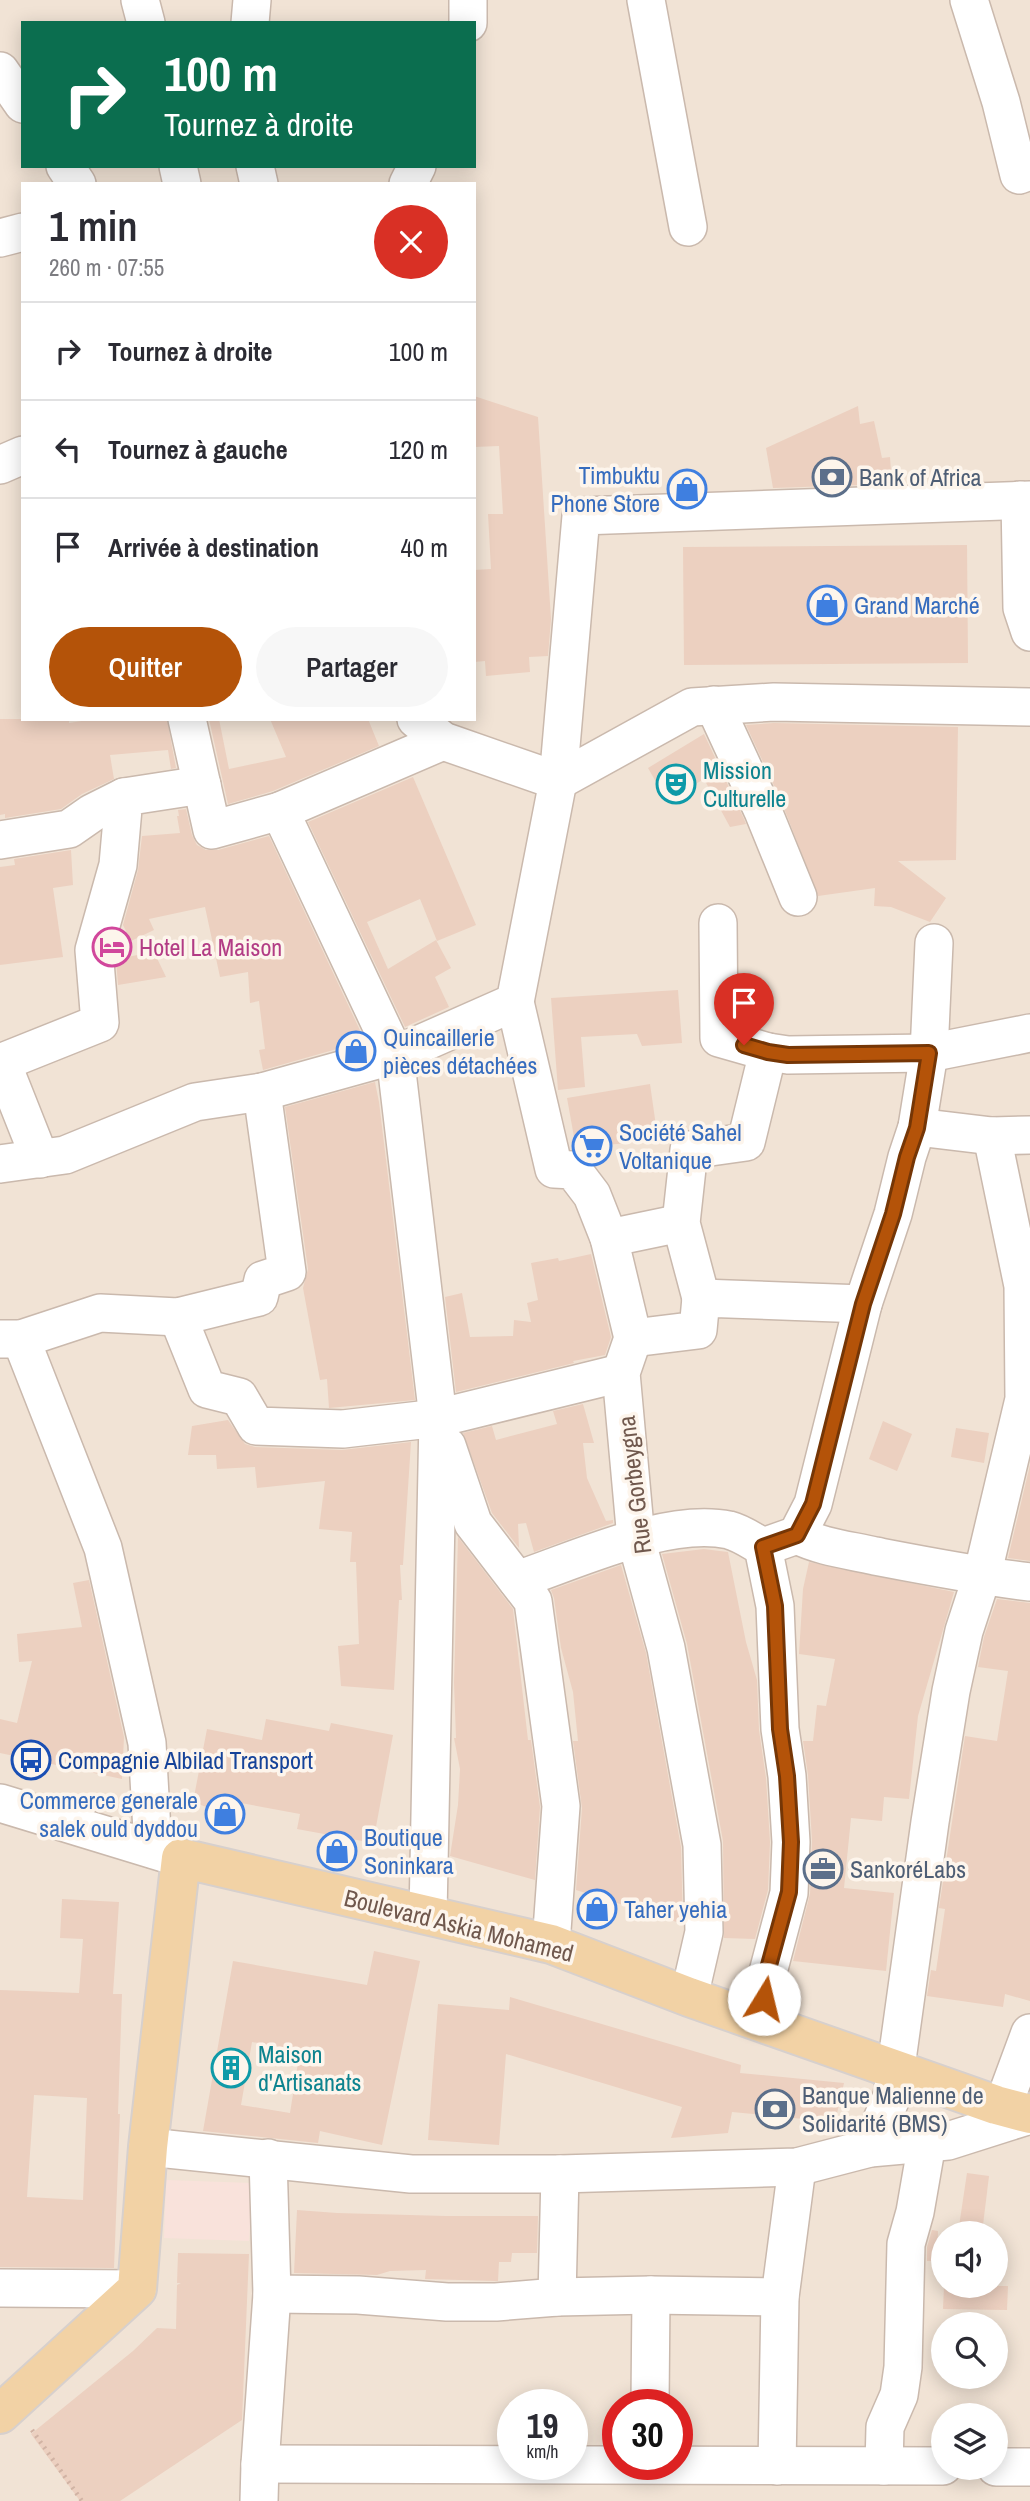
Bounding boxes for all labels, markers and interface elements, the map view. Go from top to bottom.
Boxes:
text: 100 m [164,40,278,106]
icon: right [49,49,140,140]
text: Tournez à droite [164,103,354,146]
text: 1 min [49,198,138,254]
button: close [374,205,448,279]
text: 260 m · 07:55 [49,252,164,283]
icon: right [49,332,87,370]
text: Tournez à droite [108,334,272,369]
text: 100 m [389,334,448,369]
icon: left [49,430,87,468]
text: Tournez à gauche [108,432,288,467]
text: 120 m [389,432,448,467]
bank icon: Bank of Africa [811,456,853,498]
place label: Timbuktu Phone Store [551,459,660,519]
place label: Bank of Africa [859,461,982,493]
shop icon: Timbuktu Phone Store [666,468,708,510]
icon: arrive [49,528,87,566]
text: Arrivée à destination [108,530,319,565]
text: 40 m [401,530,448,565]
shop icon: Grand Marché [806,584,848,626]
place label: Grand Marché [854,589,980,621]
button: Quitter [49,627,242,707]
button: Partager [256,627,448,707]
place label: Mission Culturelle [703,754,786,814]
theatre icon: Mission Culturelle [655,763,697,805]
hotel icon: Hotel La Maison [91,926,133,968]
place label: Hotel La Maison [139,931,282,963]
pin [714,973,774,1045]
icon: arrive [725,984,763,1022]
place label: Quincaillerie pièces détachées [383,1021,537,1081]
shop icon: Quincaillerie pièces détachées [335,1030,377,1072]
place label: Société Sahel Voltanique [619,1116,742,1176]
supermarket icon: Société Sahel Voltanique [571,1125,613,1167]
street label: Rue Gorbeygna [610,1414,658,1556]
bus stop icon: Compagnie Albilad Transport [10,1739,52,1781]
place label: Compagnie Albilad Transport [58,1744,313,1776]
place label: Commerce generale salek ould dyddou [20,1784,198,1844]
shop icon: Commerce generale salek ould dyddou [204,1793,246,1835]
place label: Boutique Soninkara [364,1821,454,1881]
shop icon: Boutique Soninkara [316,1830,358,1872]
office icon: SankoréLabs [802,1848,844,1890]
place label: SankoréLabs [850,1853,966,1885]
street label: Boulevard Askia Mohamed [341,1881,577,1969]
shop icon: Taher yehia [576,1888,618,1930]
place label: Taher yehia [624,1893,727,1925]
position arrow [727,1962,801,2036]
place label: Maison d'Artisanats [258,2038,361,2098]
building icon: Maison d'Artisanats [210,2047,252,2089]
place label: Banque Malienne de Solidarité (BMS) [802,2079,984,2139]
bank icon: Banque Malienne de Solidarité (BMS) [754,2088,796,2130]
map controls [931,2221,1008,2480]
button: sound [931,2221,1008,2298]
button: search [931,2312,1008,2389]
speed limit sign: 30 [602,2389,693,2480]
text: 19 [527,2402,558,2449]
button: layers [931,2403,1008,2480]
text: km/h [527,2439,559,2464]

